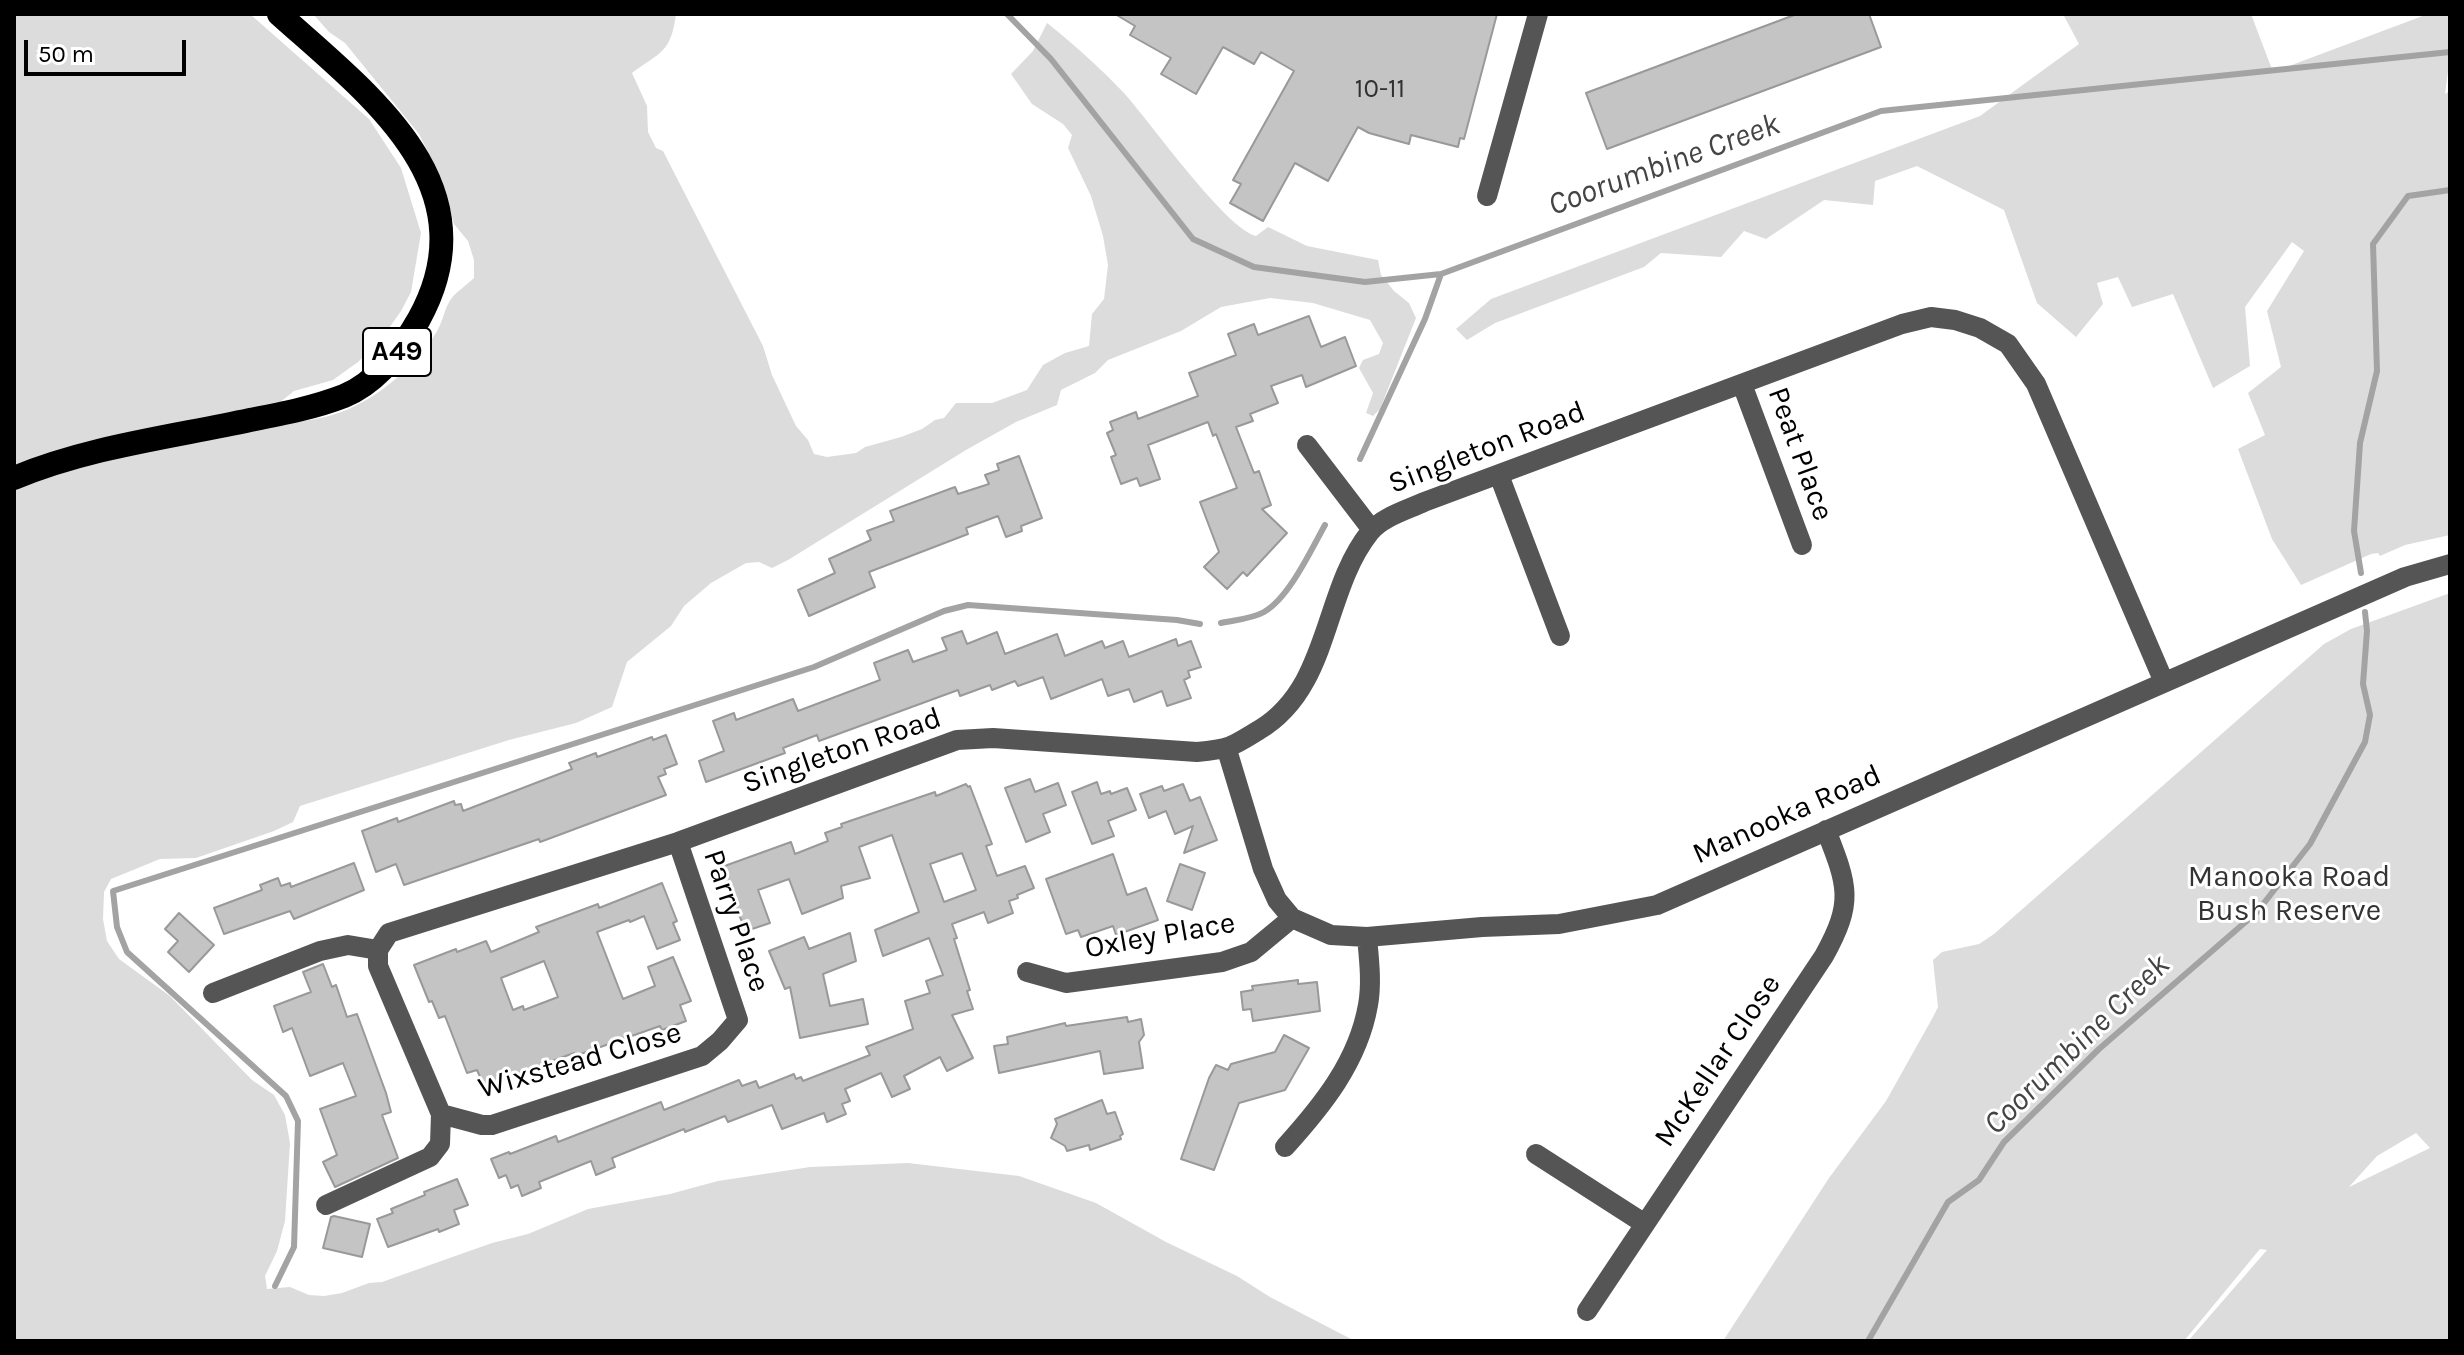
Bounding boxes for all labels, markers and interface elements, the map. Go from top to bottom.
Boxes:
scale bar [28,24,190,74]
text: 50 m [38,40,94,68]
house number: 10-11 [1355,74,1405,106]
water label: Coorumbine Creek [1543,105,1785,225]
road number: A49 [363,328,431,376]
street label: Peat Place [1759,382,1841,526]
street label: Singleton Road [1384,394,1590,502]
street label: Singleton Road [738,700,946,802]
street label: Manooka Road [1687,757,1887,873]
street label: Parry Place [695,845,777,997]
park label: Manooka Road Bush Reserve [2188,859,2390,930]
street label: Oxley Place [1082,905,1238,967]
water label: Coorumbine Creek [1976,947,2178,1143]
street label: McKellar Close [1647,968,1789,1154]
street label: Wixstead Close [474,1015,686,1107]

